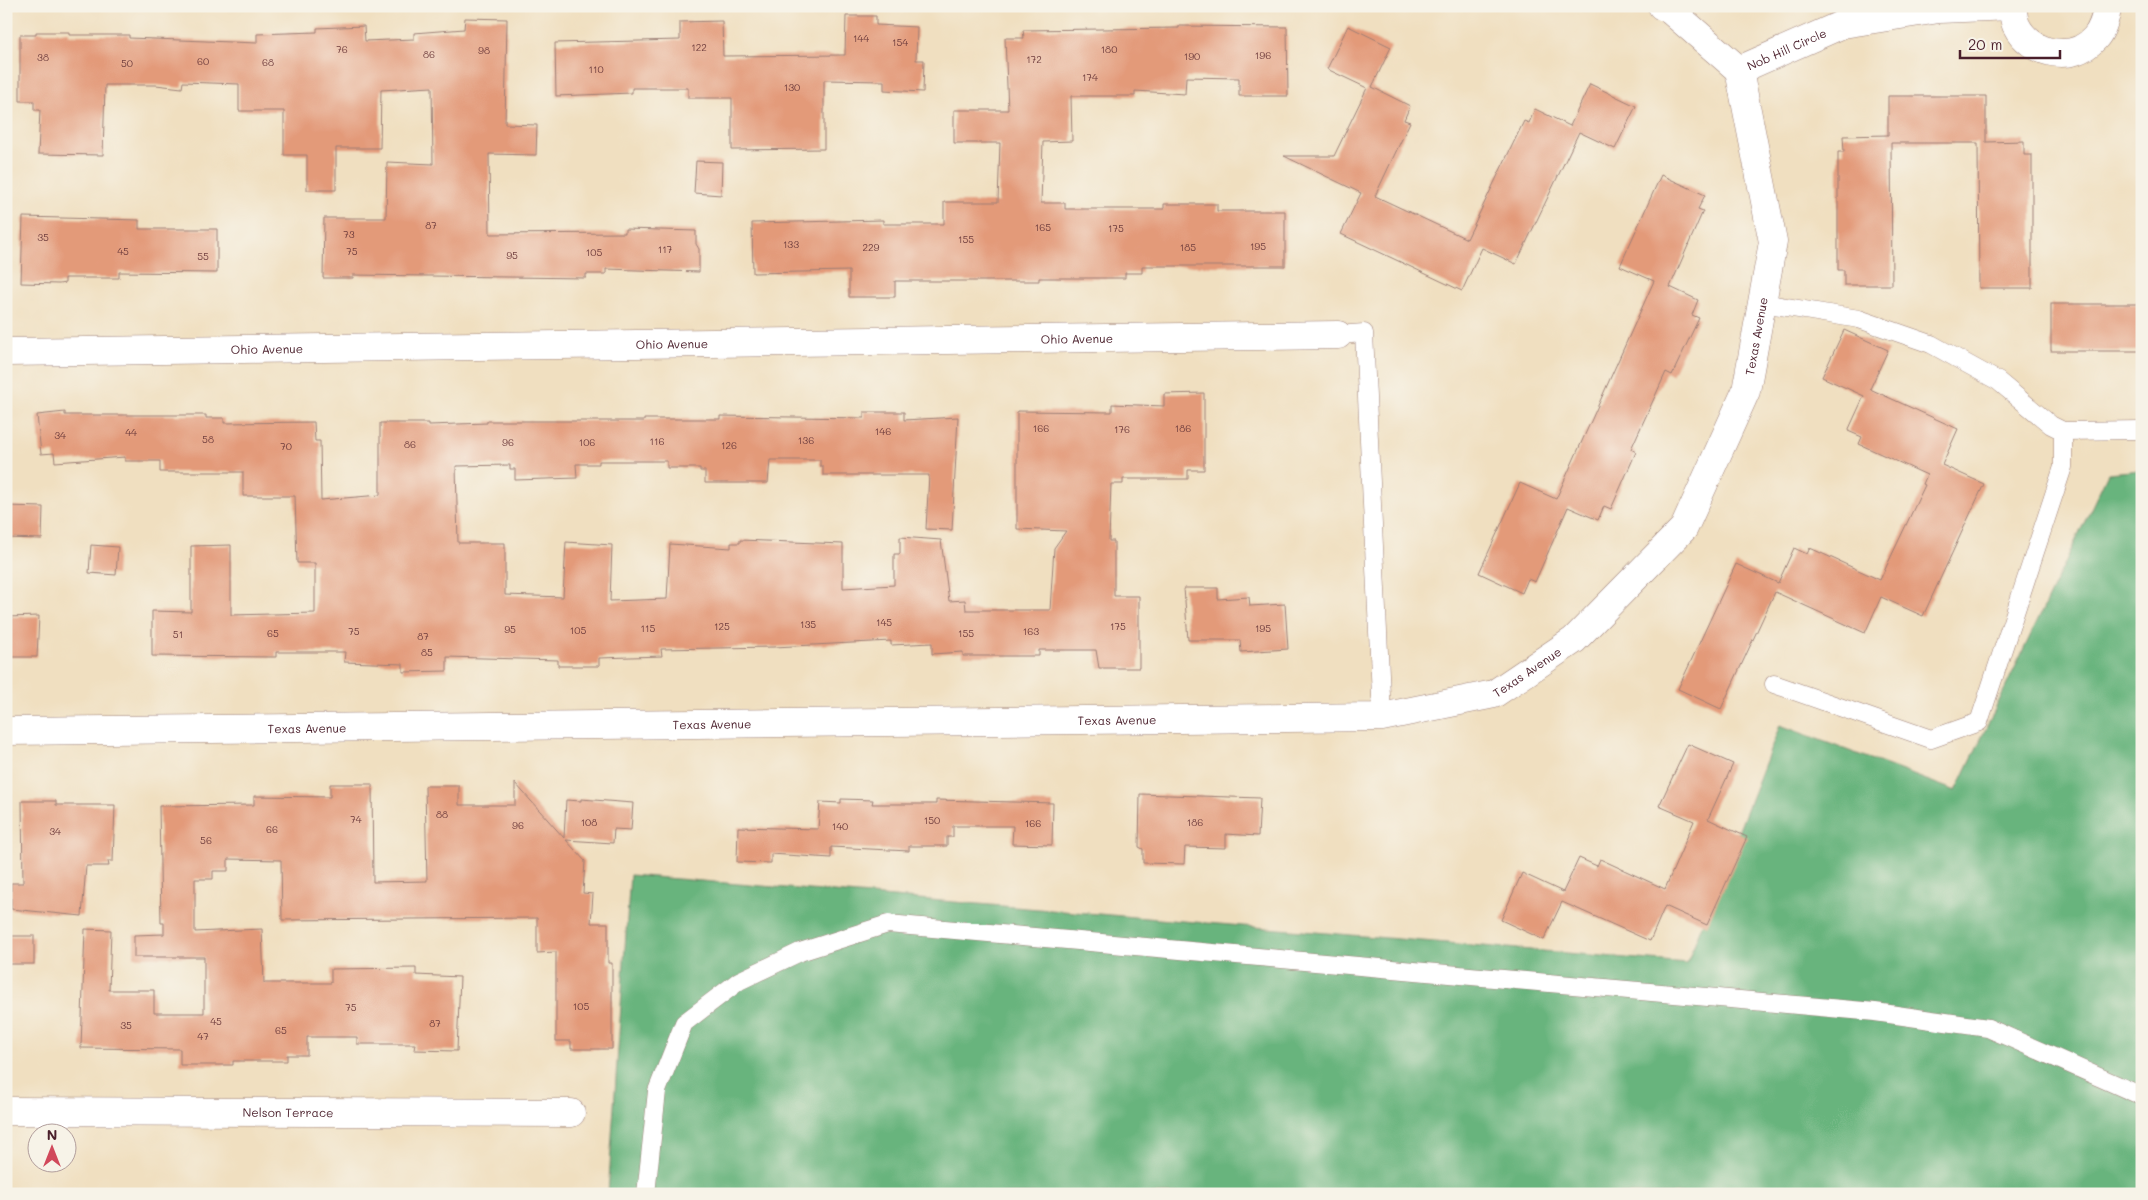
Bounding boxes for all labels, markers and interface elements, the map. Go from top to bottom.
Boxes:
street label: Nob Hill Circle [1744,24,1829,74]
scale bar [1960,28,2060,60]
house number: 144 [853,31,869,45]
text: 20 m [1968,34,2002,54]
house number: 154 [892,35,908,49]
house number: 122 [691,40,707,54]
house number: 76 [336,42,348,56]
house number: 180 [1101,42,1117,56]
house number: 98 [478,43,490,57]
house number: 86 [423,47,435,61]
house number: 196 [1255,48,1271,62]
house number: 190 [1184,49,1200,63]
house number: 38 [37,50,49,64]
house number: 172 [1026,52,1042,66]
house number: 60 [197,54,209,68]
house number: 68 [262,55,274,69]
house number: 50 [121,56,133,70]
house number: 110 [588,62,604,76]
house number: 174 [1082,70,1098,84]
house number: 130 [784,80,800,94]
house number: 87 [425,218,437,232]
house number: 165 [1035,220,1051,234]
house number: 175 [1108,221,1124,235]
house number: 73 [343,227,355,241]
house number: 35 [37,230,49,244]
house number: 155 [958,232,974,246]
house number: 133 [783,237,799,251]
house number: 195 [1250,239,1266,253]
house number: 229 [862,240,880,254]
house number: 185 [1180,240,1196,254]
house number: 117 [658,242,673,256]
house number: 45 [117,244,129,258]
house number: 75 [346,244,358,258]
house number: 105 [586,245,602,259]
house number: 95 [506,248,518,262]
house number: 55 [197,249,209,263]
street label: Texas Avenue [1741,296,1771,376]
street label: Ohio Avenue [1041,330,1113,347]
street label: Ohio Avenue [636,335,708,352]
street label: Ohio Avenue [231,340,303,357]
house number: 166 [1033,421,1049,435]
house number: 186 [1175,421,1191,435]
house number: 176 [1114,422,1130,436]
house number: 146 [875,424,891,438]
house number: 44 [125,425,137,439]
house number: 34 [54,428,66,442]
house number: 58 [202,432,214,446]
house number: 136 [798,433,814,447]
house number: 116 [650,434,664,448]
house number: 96 [502,435,514,449]
house number: 106 [579,435,595,449]
house number: 86 [404,437,416,451]
house number: 126 [721,438,737,452]
house number: 70 [280,439,292,453]
house number: 145 [876,615,892,629]
house number: 135 [800,617,816,631]
house number: 125 [714,619,730,633]
house number: 175 [1110,619,1126,633]
house number: 115 [641,621,656,635]
house number: 195 [1255,621,1271,635]
house number: 95 [504,622,516,636]
house number: 105 [570,623,586,637]
house number: 75 [348,624,360,638]
house number: 163 [1023,624,1039,638]
house number: 65 [267,626,279,640]
house number: 155 [958,626,974,640]
house number: 51 [173,627,183,641]
house number: 87 [417,629,429,643]
street label: Texas Avenue [1490,643,1564,701]
house number: 85 [421,645,433,659]
street label: Texas Avenue [1077,711,1157,728]
street label: Texas Avenue [672,715,752,732]
street label: Texas Avenue [267,720,347,736]
house number: 88 [436,807,448,821]
house number: 74 [350,812,362,826]
house number: 150 [924,813,940,827]
house number: 108 [581,815,597,829]
house number: 186 [1187,815,1203,829]
house number: 166 [1025,816,1041,830]
house number: 96 [512,818,524,832]
house number: 140 [832,819,848,833]
house number: 66 [266,822,278,836]
house number: 34 [49,824,61,838]
house number: 56 [200,833,212,847]
house number: 105 [573,999,589,1013]
house number: 75 [345,1000,357,1014]
house number: 45 [210,1014,222,1028]
house number: 87 [429,1016,441,1030]
house number: 35 [120,1018,132,1032]
house number: 65 [275,1023,287,1037]
house number: 47 [197,1029,209,1043]
street label: Nelson Terrace [242,1104,334,1120]
north arrow [28,1122,78,1172]
text: N [47,1125,57,1144]

